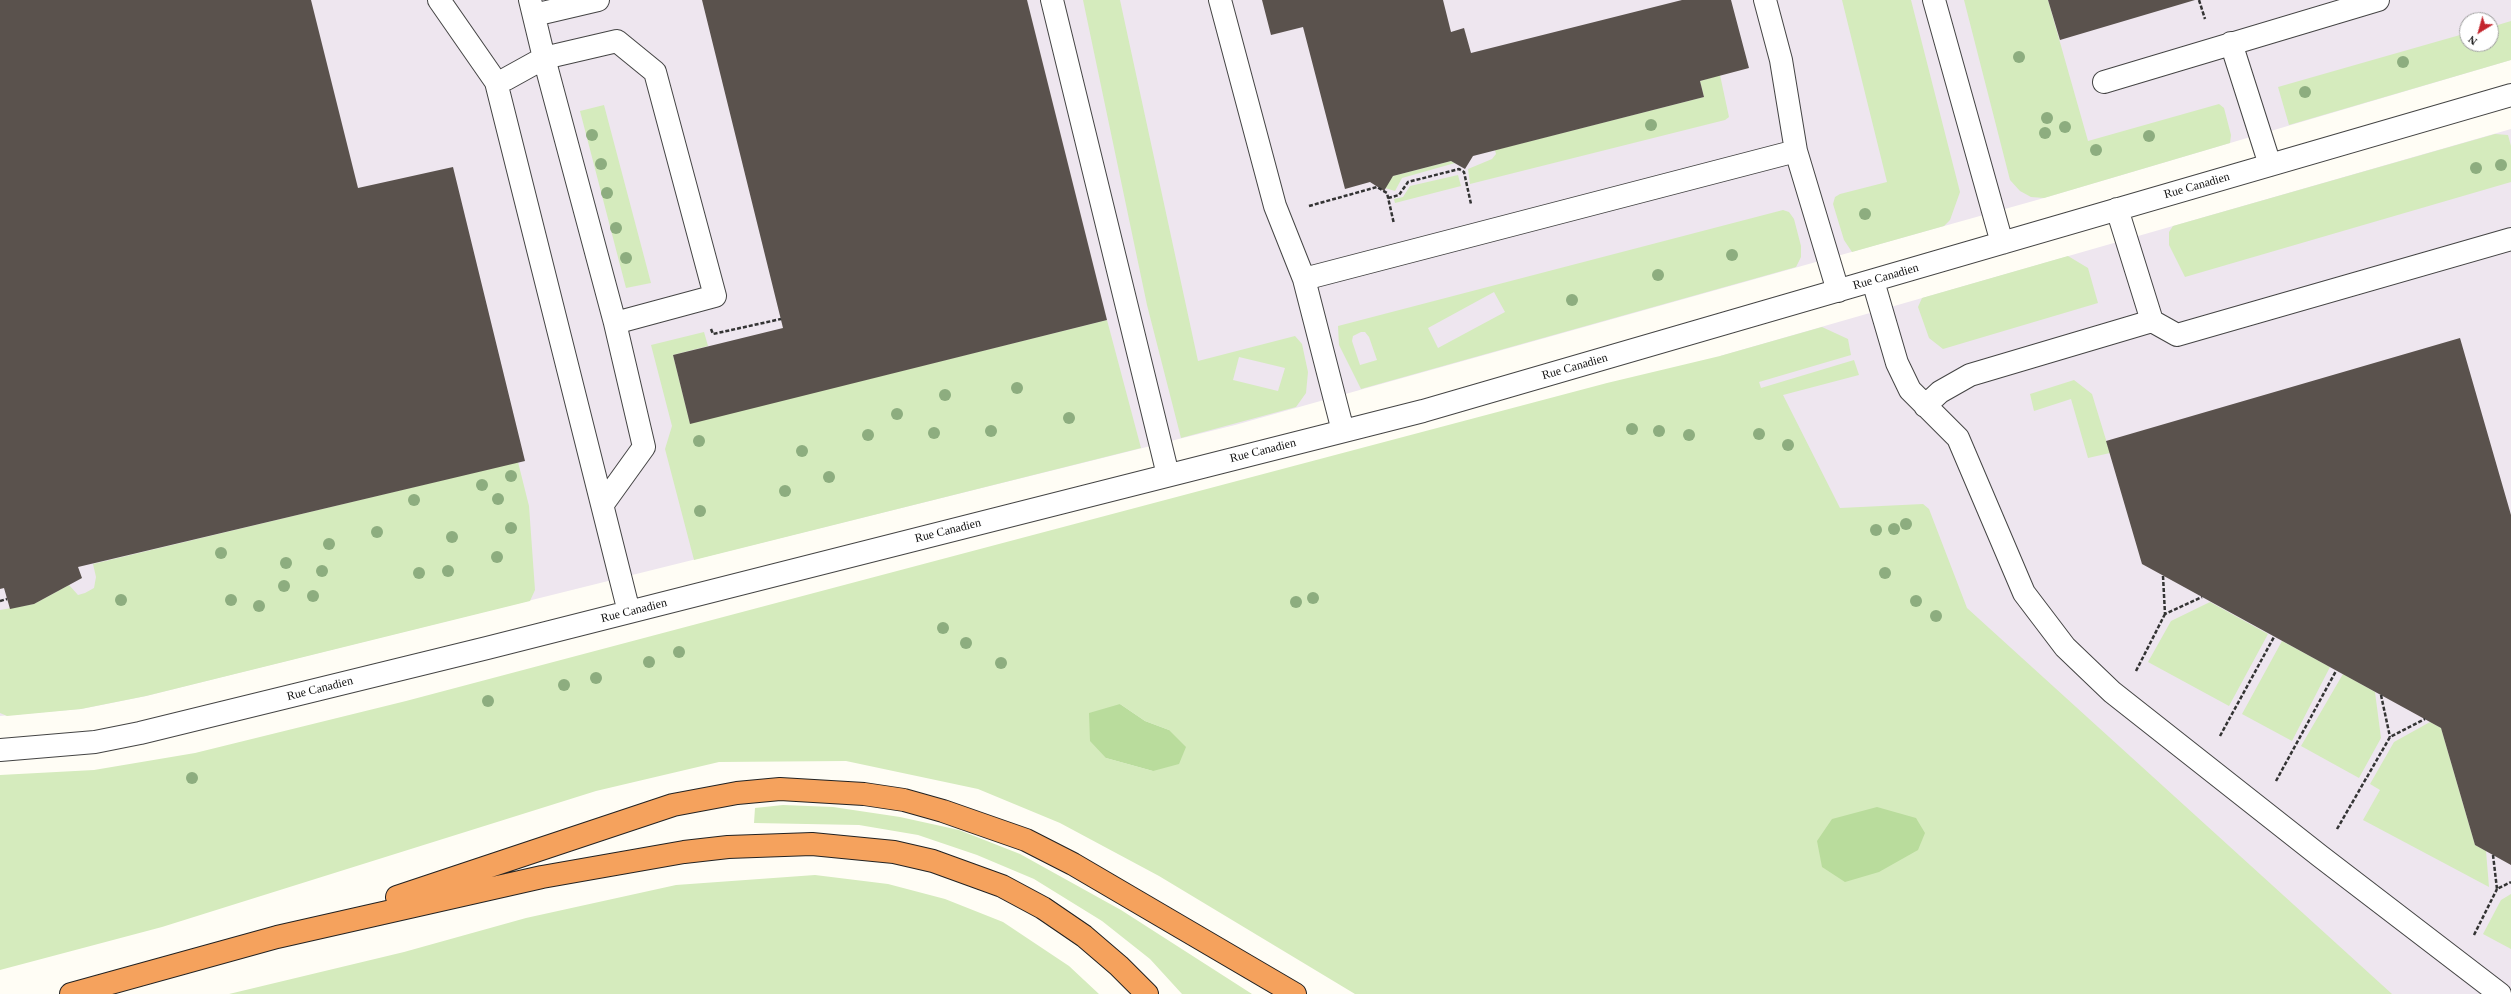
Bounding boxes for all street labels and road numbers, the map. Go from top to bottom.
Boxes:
street label: Rue Canadien [2163,170,2231,202]
street label: Rue Canadien [1852,261,1920,293]
street label: Rue Canadien [1541,351,1609,383]
street label: Rue Canadien [1228,436,1298,466]
street label: Rue Canadien [913,516,983,546]
street label: Rue Canadien [599,596,669,626]
street label: Rue Canadien [285,674,355,704]

